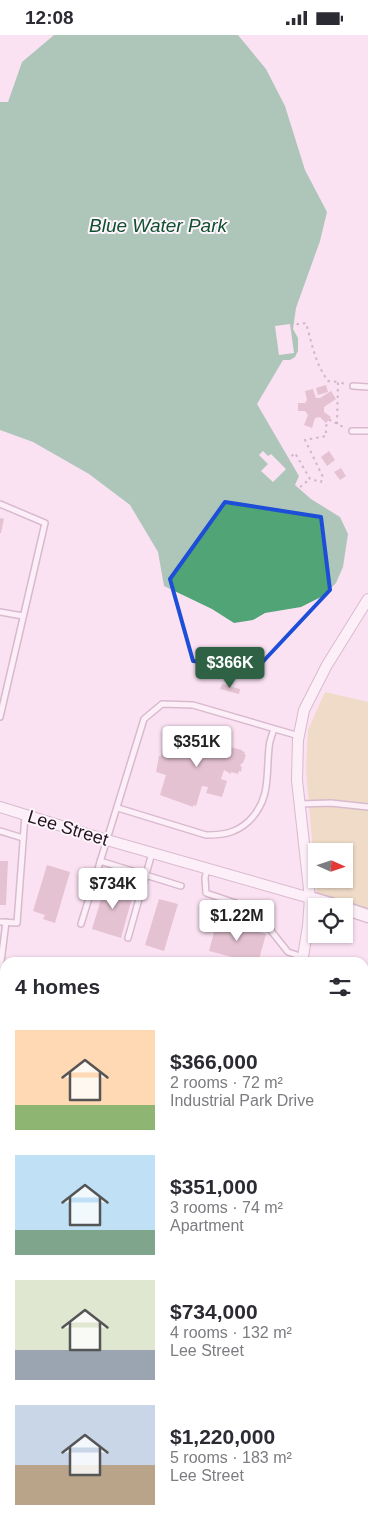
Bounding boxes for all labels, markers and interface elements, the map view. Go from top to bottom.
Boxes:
text: 12:08 [25,7,74,28]
water label: Blue Water Park [89,215,228,236]
pin: $366K [195,647,265,689]
text: $366K [206,654,254,671]
pin: $351K [162,725,232,768]
text: $351K [173,733,221,750]
street label: Lee Street [25,806,111,850]
north arrow [308,843,352,887]
map controls [308,843,353,943]
pin: $734K [78,867,148,910]
text: $734K [89,875,137,892]
button: locate [308,898,353,943]
pin: $1.22M [196,899,278,942]
text: $1.22M [210,907,264,924]
icon: filters [326,973,354,1001]
text: 4 homes [15,975,100,998]
icon: home [55,1050,115,1110]
text: $366,000 [170,1050,258,1073]
text: 2 rooms · 72 m² [170,1074,283,1091]
text: Industrial Park Drive [170,1092,314,1109]
icon: home [55,1175,115,1235]
text: $351,000 [170,1175,258,1198]
text: 3 rooms · 74 m² [170,1199,283,1216]
text: Apartment [170,1217,244,1234]
icon: home [55,1300,115,1360]
text: $734,000 [170,1300,258,1323]
text: 4 rooms · 132 m² [170,1324,292,1341]
text: Lee Street [170,1342,244,1359]
icon: home [55,1425,115,1485]
text: $1,220,000 [170,1425,275,1448]
text: 5 rooms · 183 m² [170,1449,292,1466]
text: Lee Street [170,1467,244,1484]

